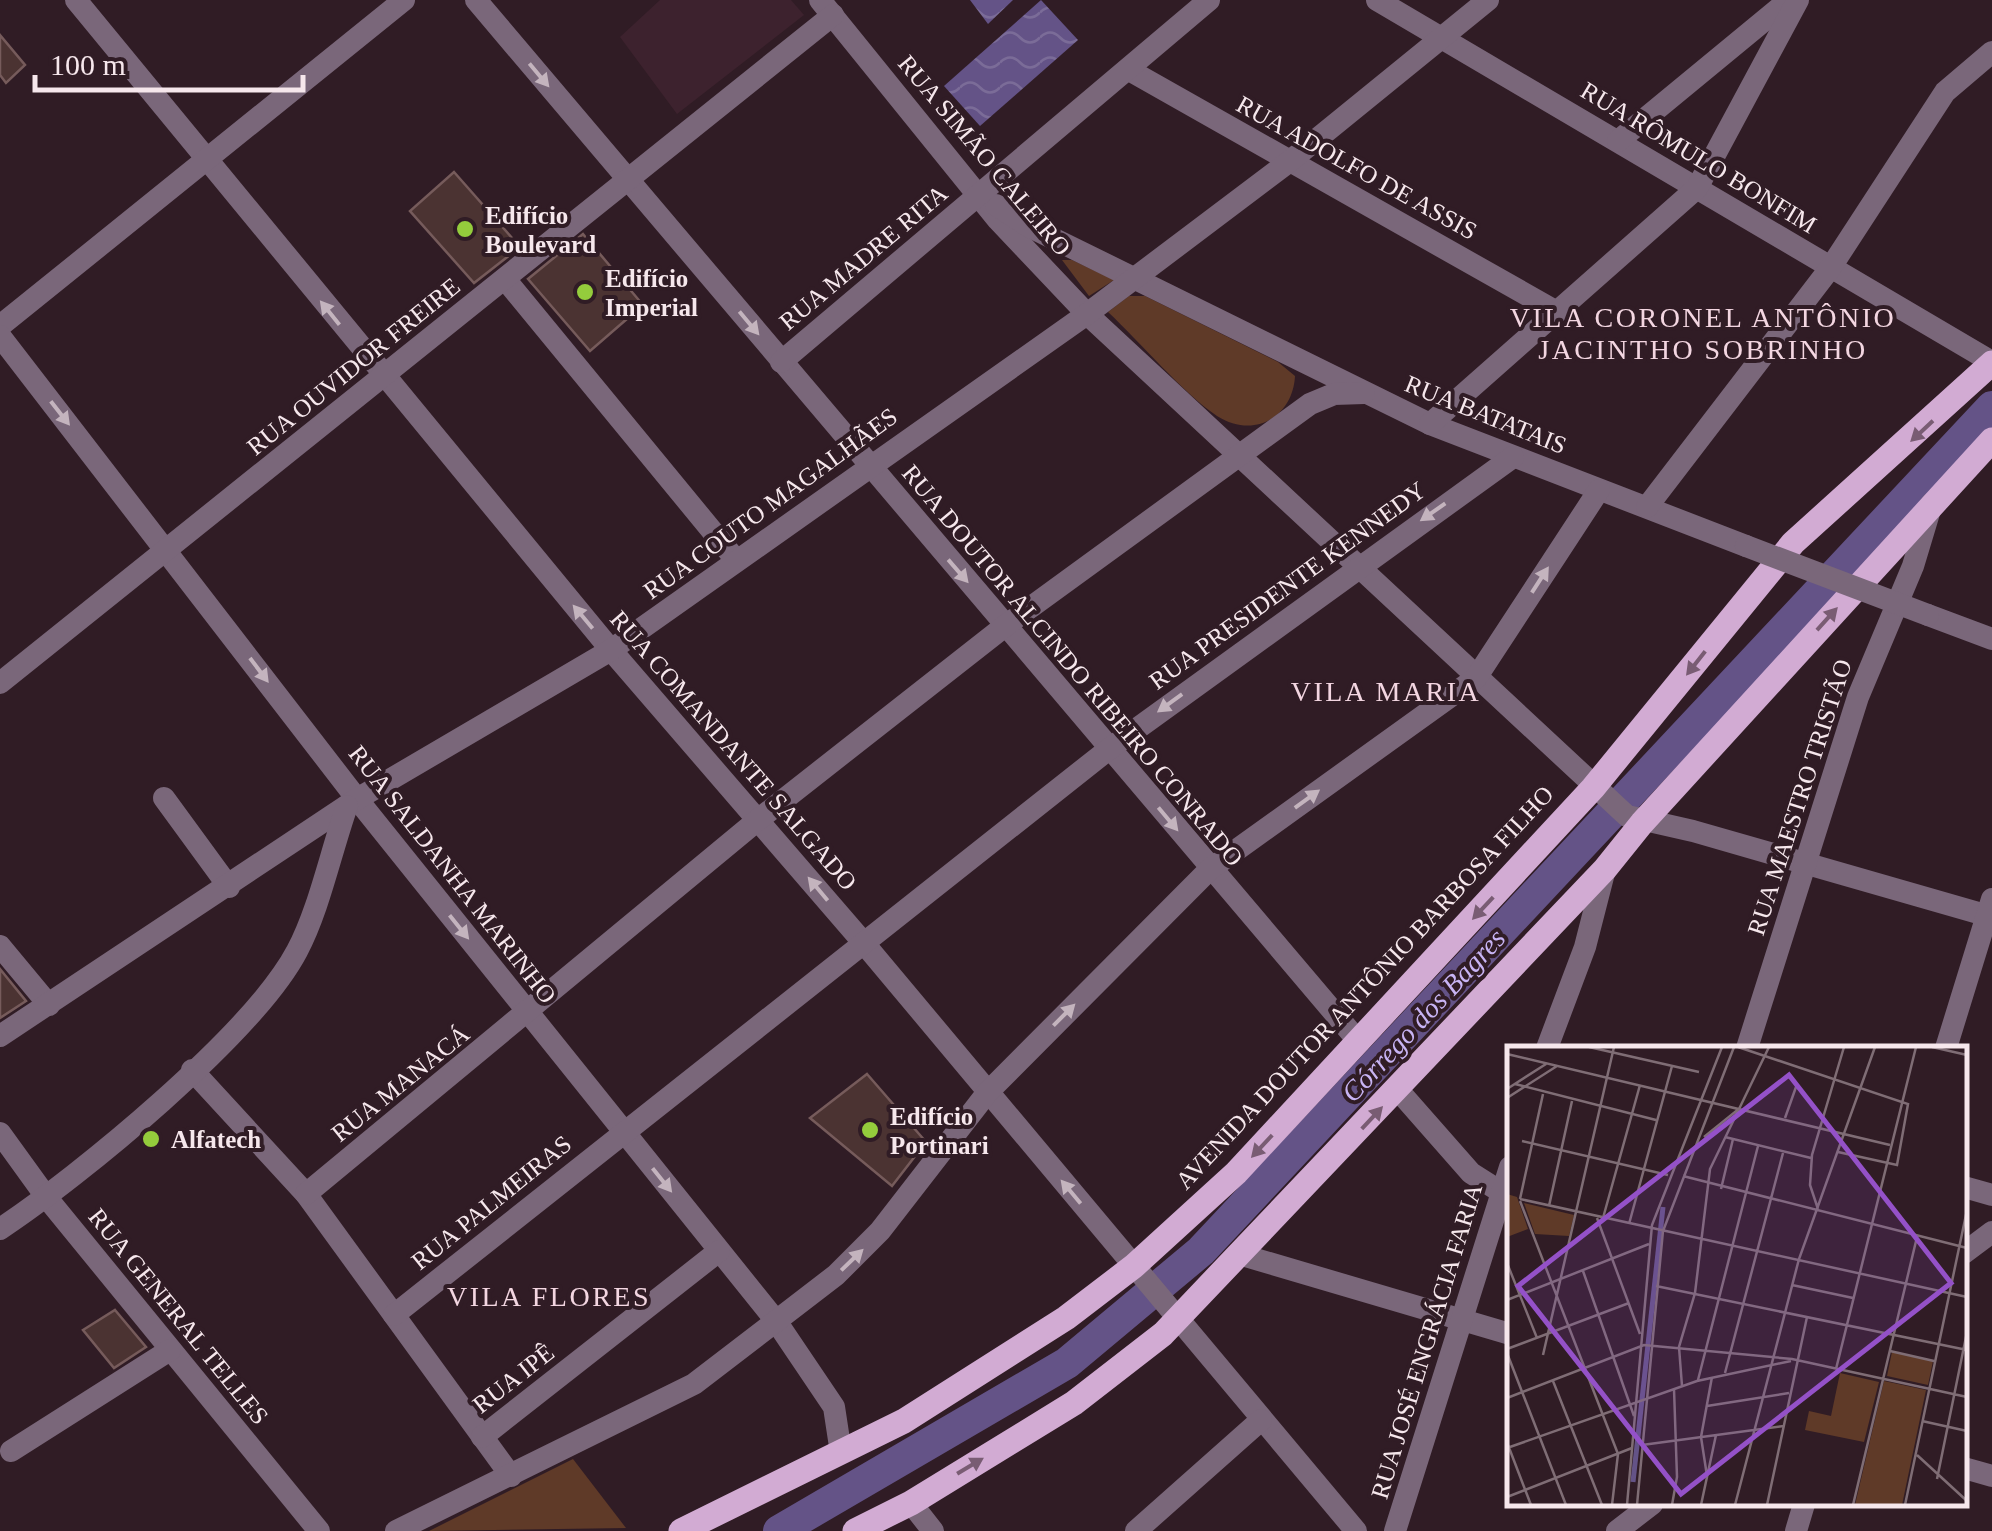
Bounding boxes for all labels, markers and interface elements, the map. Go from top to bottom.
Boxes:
scale bar [35,30,302,92]
text: 100 m [50,48,126,81]
street label: RUA SIMÃO CALEIRO [893,50,1076,261]
one-way arrow [528,62,549,87]
street label: RUA RÔMULO BONFIM [1576,76,1821,238]
street label: RUA ADOLFO DE ASSIS [1232,90,1481,245]
street label: RUA MADRE RITA [774,179,953,335]
place label: Edifício Boulevard [485,202,596,258]
marker: Edifício Boulevard [454,218,476,240]
place label: Edifício Imperial [605,265,698,321]
street label: RUA OUVIDOR FREIRE [242,272,465,460]
marker: Edifício Imperial [574,281,596,303]
one-way arrow [320,300,342,325]
district label: VILA CORONEL ANTÔNIO JACINTHO SOBRINHO [1510,302,1896,365]
one-way arrow [737,310,759,335]
street label: RUA BATATAIS [1401,370,1570,459]
one-way arrow [49,400,70,426]
street label: RUA COUTO MAGALHÃES [638,402,902,604]
one-way arrow [1910,419,1934,442]
street label: RUA DOUTOR ALCINDO RIBEIRO CONRADO [897,459,1248,871]
street label: RUA PRESIDENTE KENNEDY [1144,476,1431,695]
one-way arrow [1420,502,1446,521]
one-way arrow [947,559,969,584]
one-way arrow [1530,567,1548,594]
one-way arrow [573,604,594,629]
street label: RUA COMANDANTE SALGADO [605,605,862,895]
one-way arrow [1815,607,1838,631]
one-way arrow [1686,650,1707,676]
street label: RUA MAESTRO TRISTÃO [1742,656,1857,939]
one-way arrow [249,657,269,683]
district label: VILA MARIA [1291,676,1481,707]
one-way arrow [1157,693,1183,713]
street label: RUA SALDANHA MARINHO [344,740,562,1008]
street label: AVENIDA DOUTOR ANTÔNIO BARBOSA FILHO [1170,780,1559,1194]
one-way arrow [1293,790,1320,810]
one-way arrow [1157,807,1178,832]
one-way arrow [808,876,830,901]
one-way arrow [1472,896,1495,920]
one-way arrow [448,914,469,939]
water label: Córrego dos Bagres [1335,922,1512,1108]
one-way arrow [1052,1003,1076,1027]
street label: RUA MANACÁ [326,1020,474,1147]
inset map [1507,1046,1967,1506]
place label: Edifício Portinari [890,1103,989,1159]
one-way arrow [1360,1106,1383,1130]
marker: Edifício Portinari [859,1119,881,1141]
place label: Alfatech [171,1126,261,1153]
marker: Alfatech [140,1128,162,1150]
street label: RUA PALMEIRAS [406,1130,576,1275]
one-way arrow [1251,1134,1274,1158]
one-way arrow [651,1168,672,1193]
one-way arrow [1061,1180,1083,1205]
street label: RUA JOSÉ ENGRÁCIA FARIA [1366,1180,1487,1502]
street label: RUA GENERAL TELLES [83,1203,274,1430]
one-way arrow [840,1249,864,1272]
district label: VILA FLORES [447,1281,651,1312]
street label: RUA IPÊ [468,1338,559,1418]
one-way arrow [956,1458,984,1476]

